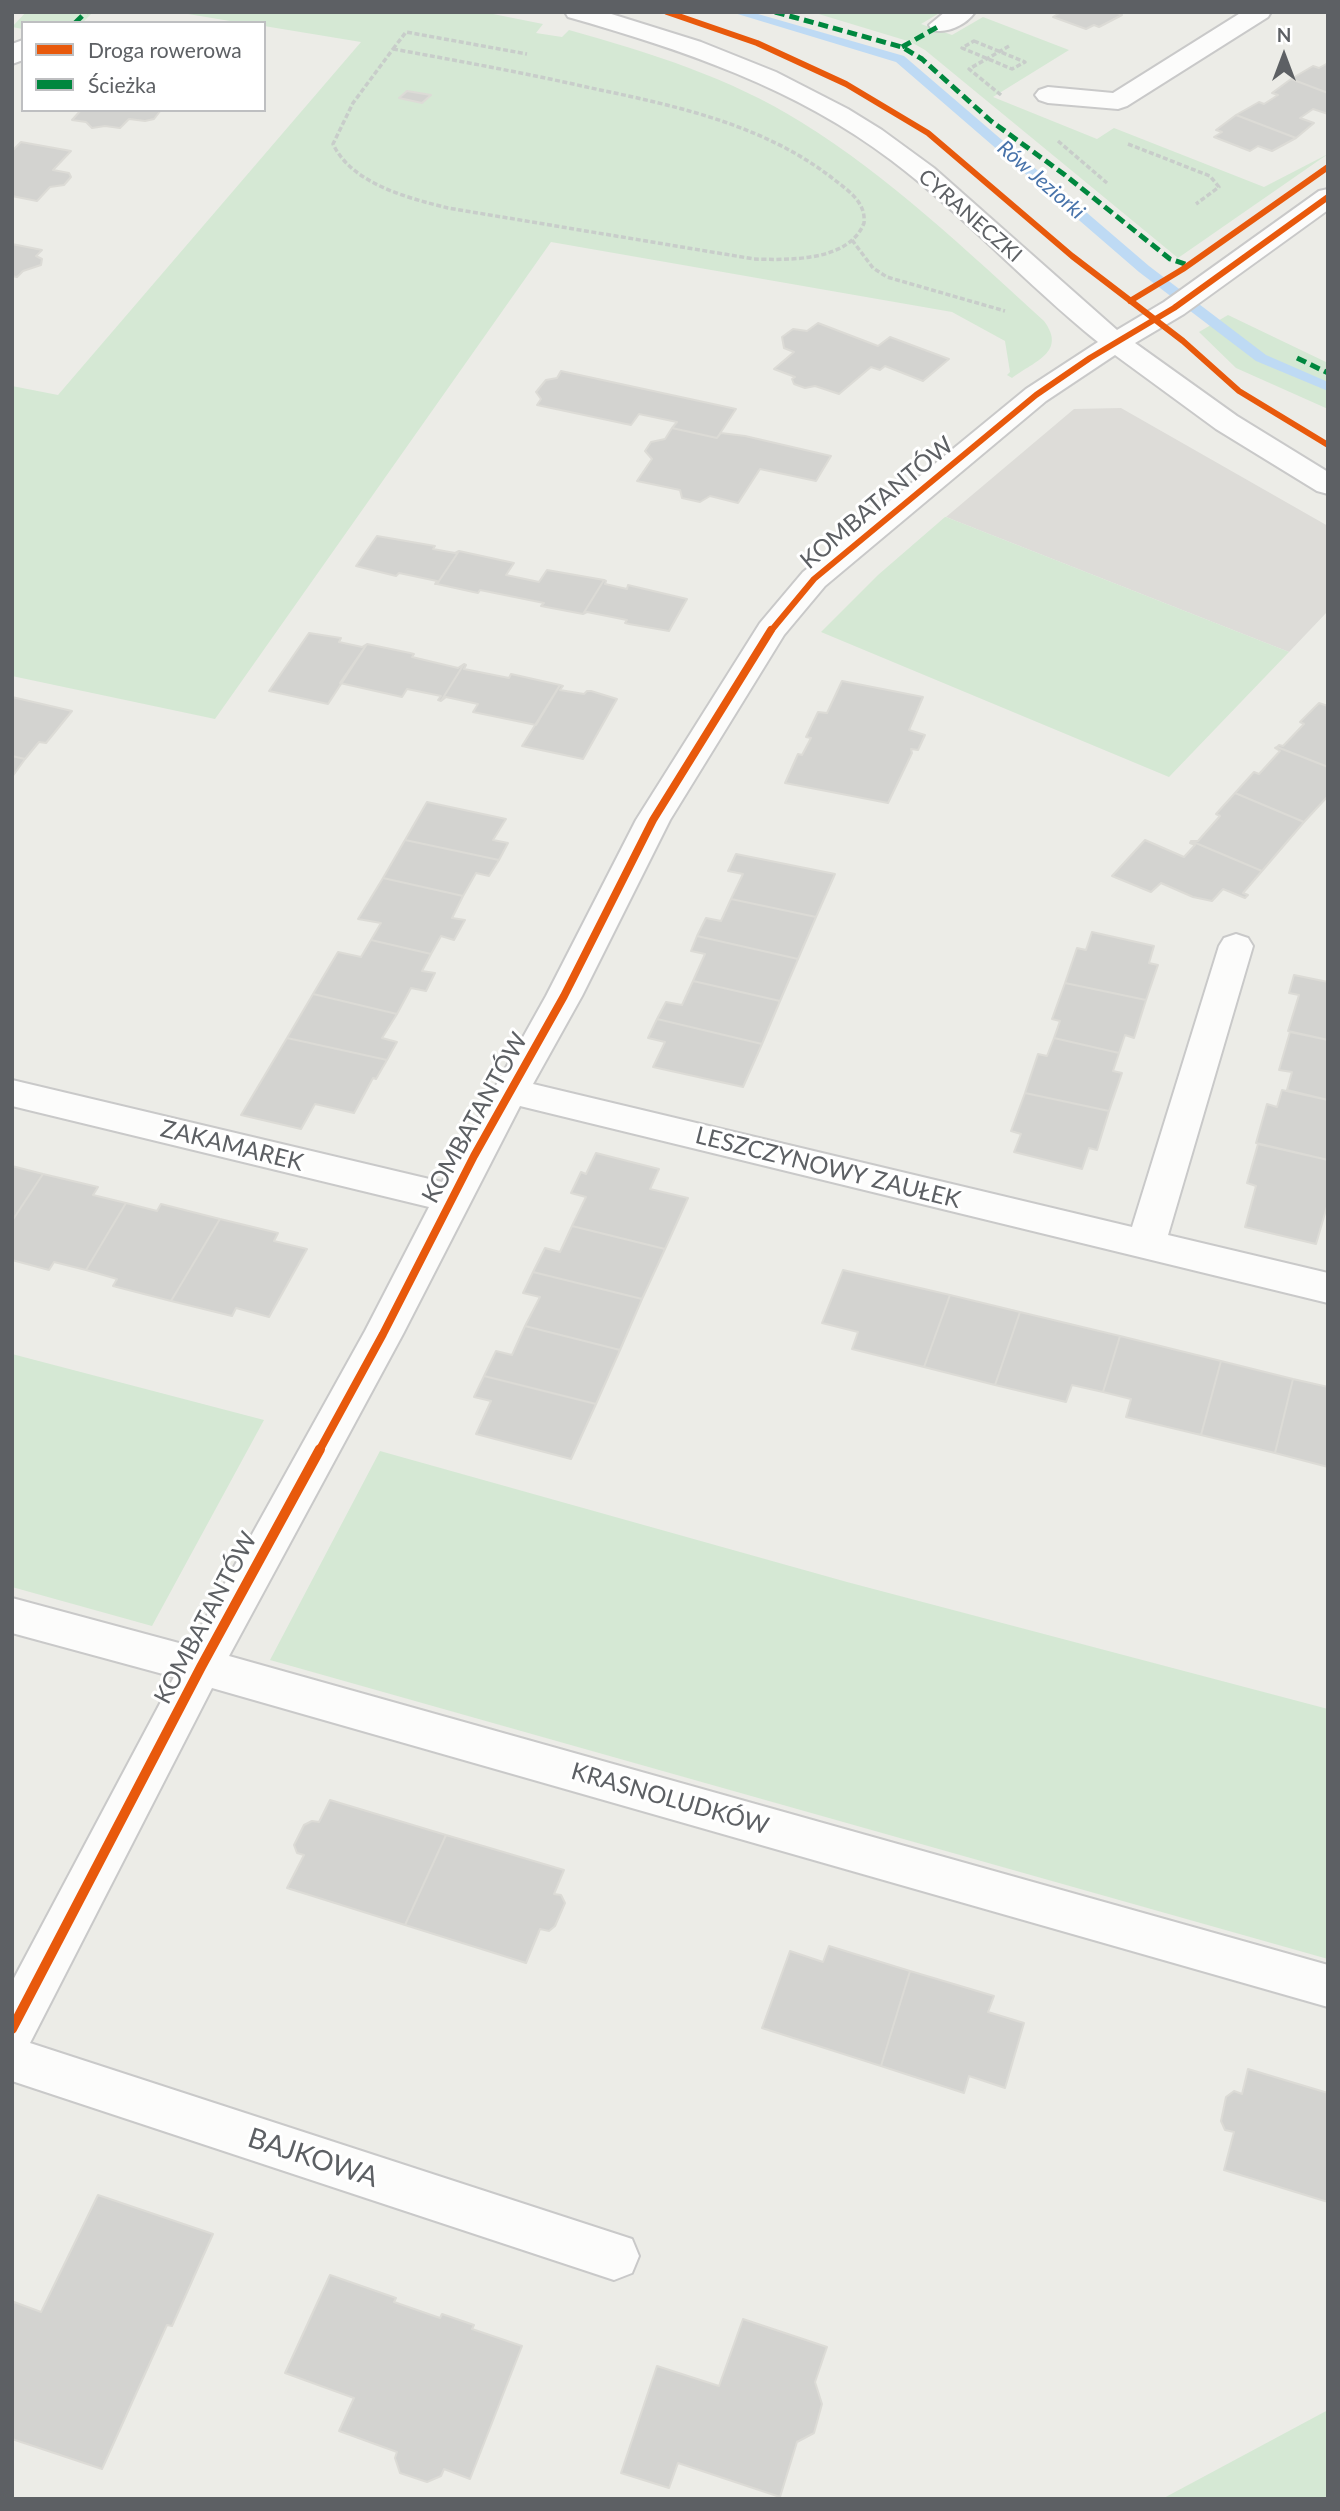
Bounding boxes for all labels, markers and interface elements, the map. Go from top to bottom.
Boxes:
legend [21,21,266,112]
north arrow [1249,21,1319,91]
text: N [1277,23,1291,46]
text: Droga rowerowa [88,37,242,62]
text: Ścieżka [88,72,156,97]
water label: Rów Jeziorki [992,135,1090,225]
street label: CYRANECZKI [913,164,1027,268]
street label: KOMBATANTÓW [795,431,959,575]
street label: KOMBATANTÓW [416,1028,534,1208]
street label: ZAKAMAREK [158,1114,306,1178]
street label: LESZCZYNOWY ZAUŁEK [692,1121,964,1215]
street label: KOMBATANTÓW [149,1527,263,1709]
street label: KRASNOLUDKÓW [568,1757,772,1841]
street label: BAJKOWA [244,2121,382,2195]

